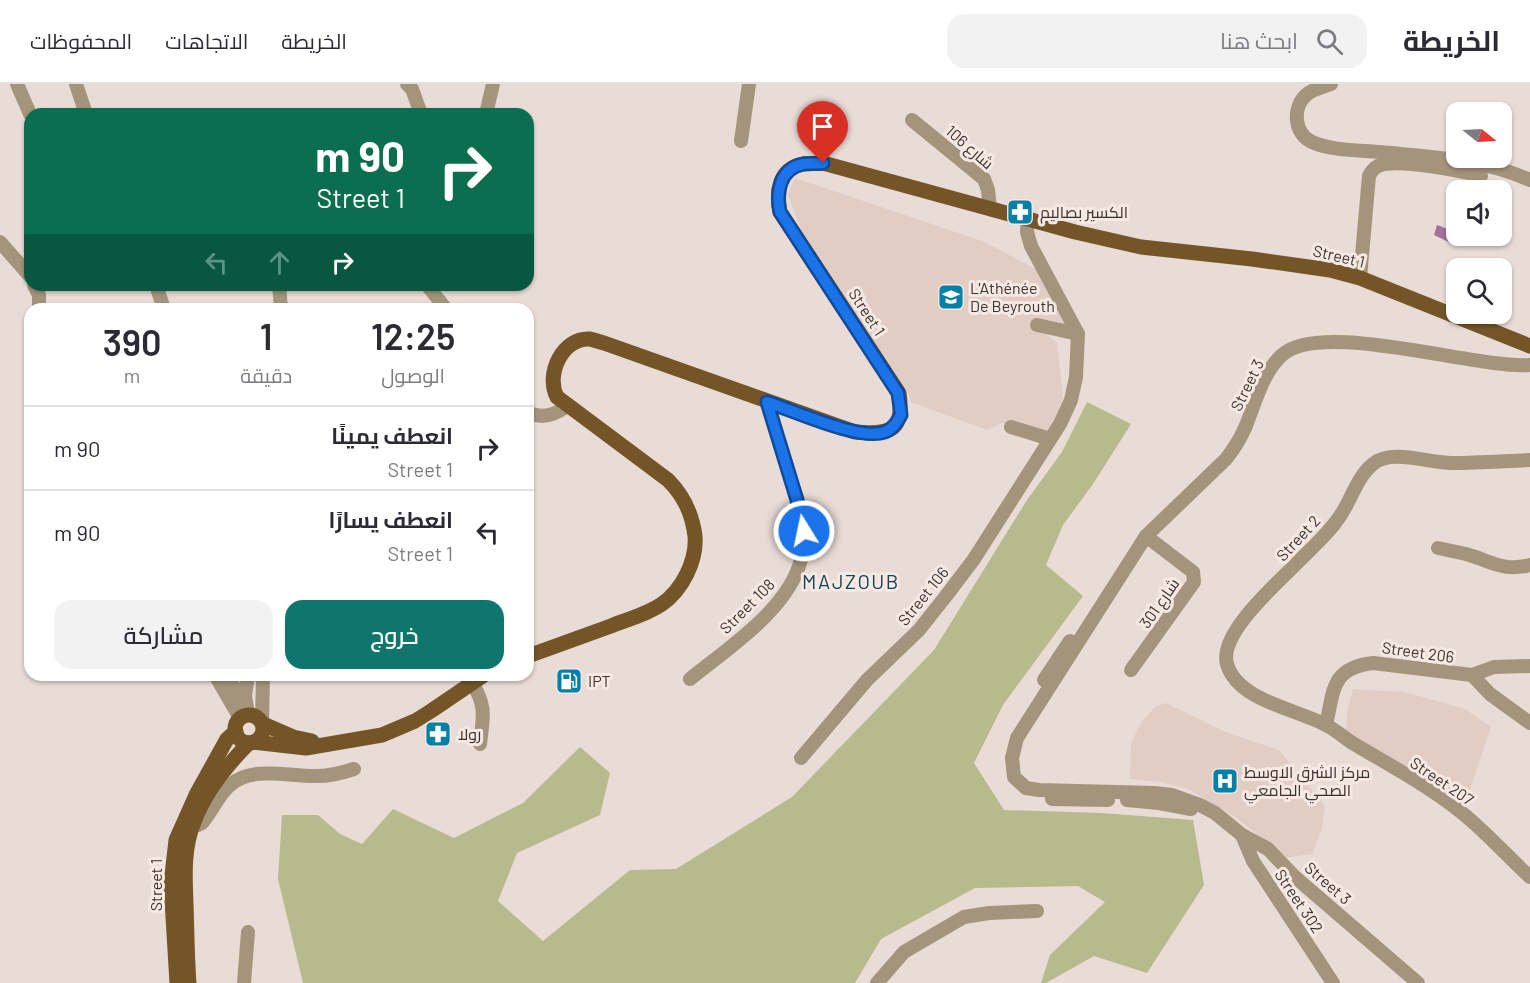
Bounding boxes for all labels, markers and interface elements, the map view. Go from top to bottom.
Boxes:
search box [947,14,1367,68]
text: الخريطة [1403,23,1500,57]
icon: search [1313,25,1346,58]
text: ابحث هنا [1220,27,1298,53]
text: المحفوظات [30,28,132,53]
text: الاتجاهات [165,28,248,53]
text: الخريطة [281,28,347,53]
pin [797,101,848,163]
north arrow [1446,102,1512,168]
map controls [1446,102,1512,324]
icon: arrive [806,110,839,143]
street label: شارع 106 [941,121,998,175]
text: 90 m [315,130,405,180]
icon: right [426,132,504,210]
button: sound [1446,180,1512,246]
text: Street 1 [316,181,405,213]
pharmacy icon: الكسير بصاليم [1005,197,1035,227]
place label: الكسير بصاليم [1040,202,1128,224]
street label: Street 1 [1311,240,1367,271]
icon: left [200,246,233,279]
icon: ahead [263,246,296,279]
icon: right [326,246,359,279]
button: search [1446,258,1512,324]
place label: L'Athénée De Beyrouth [970,278,1055,315]
school or university icon: L'Athénée De Beyrouth [936,282,966,312]
street label: Street 1 [845,285,890,339]
text: 1 [260,314,273,357]
text: 12:25 [371,314,455,357]
text: 390 [103,320,161,363]
street label: Street 3 [1226,356,1267,414]
text: m [124,363,140,387]
text: دقيقة [240,363,292,387]
text: الوصول [381,363,445,387]
text: انعطف يمينًا [331,422,453,448]
icon: right [471,432,504,465]
text: 90 m [54,435,101,461]
text: Street 1 [387,457,453,481]
position arrow [772,499,836,563]
text: انعطف يسارًا [329,506,453,532]
street label: Street 2 [1272,511,1323,564]
icon: left [471,516,504,549]
text: 90 m [54,519,101,545]
text: Street 1 [387,541,453,565]
street label: Street 106 [893,563,952,629]
district label: MAJZOUB [802,569,900,593]
street label: Street 108 [715,574,778,637]
street label: شارع 301 [1135,574,1185,633]
button: مشاركة [54,600,273,669]
button: خروج [285,600,504,669]
street label: Street 206 [1381,637,1455,666]
fuel station icon: IPT [554,666,584,696]
place label: IPT [588,671,611,690]
pharmacy icon: رولا [423,719,453,749]
place label: رولا [458,724,481,744]
street label: Street 207 [1407,753,1478,809]
place label: مركز الشرق الاوسط الصحي الجامعي [1244,762,1370,804]
hospital icon: مركز الشرق الاوسط الصحي الجامعي [1210,766,1240,796]
street label: Street 3 [1301,857,1355,908]
street label: Street 1 [146,859,165,911]
street label: Street 302 [1271,865,1328,936]

